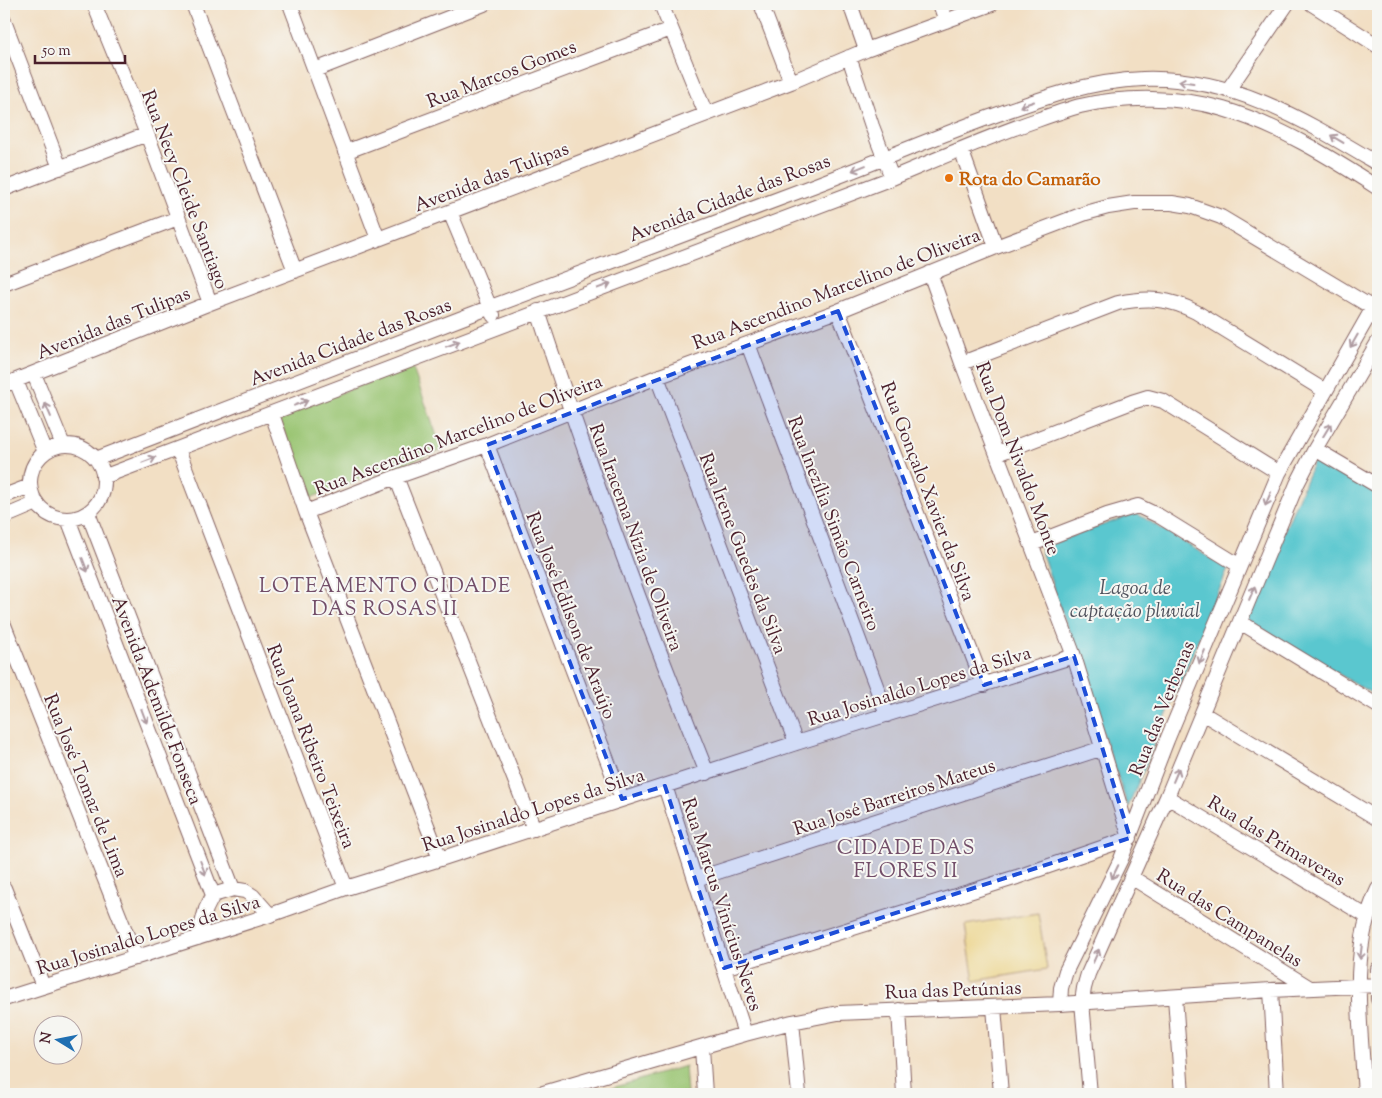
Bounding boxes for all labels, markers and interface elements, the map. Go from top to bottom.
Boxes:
scale bar [35,32,125,64]
street label: Rua Marcos Gomes [423,34,581,116]
text: 50 m [41,41,71,62]
one-way arrow [1178,77,1194,87]
street label: Rua Necy Cleide Santiago [133,86,234,293]
one-way arrow [1020,100,1035,109]
one-way arrow [1330,134,1344,144]
street label: Avenida das Tulipas [411,136,573,220]
street label: Avenida Cidade das Rosas [625,148,835,250]
one-way arrow [852,164,867,173]
place label: Rota do Camarão [959,167,1101,194]
marker: Rota do Camarão [943,172,955,184]
street label: Rua Ascendino Marcelino de Oliveira [689,223,985,358]
street label: Avenida das Tulipas [33,281,195,368]
one-way arrow [596,281,612,290]
street label: Avenida Cidade das Rosas [246,292,456,394]
one-way arrow [1349,333,1359,347]
one-way arrow [444,339,460,348]
street label: Rua Dom Nivaldo Monte [967,358,1066,560]
street label: Rua Ascendino Marcelino de Oliveira [311,369,607,504]
street label: Rua Gonçalo Xavier da Silva [872,378,981,606]
one-way arrow [293,397,308,407]
one-way arrow [43,403,53,418]
street label: Rua Inezília Simão Carneiro [779,413,886,635]
street label: Rua Iracema Nízia de Oliveira [581,420,688,656]
one-way arrow [1322,423,1332,437]
street label: Rua Irene Guedes da Silva [691,449,793,659]
one-way arrow [141,455,156,464]
one-way arrow [1263,491,1273,506]
street label: Rua José Edilson de Araújo [518,508,622,723]
one-way arrow [82,557,91,572]
district label: LOTEAMENTO CIDADE DAS ROSAS II [259,573,511,625]
water label: Lagoa de captação pluvial [1070,575,1200,627]
one-way arrow [1247,586,1257,601]
street label: Avenida Ademilde Fonseca [103,593,208,809]
street label: Rua das Verbenas [1124,637,1203,781]
street label: Rua Josinaldo Lopes da Silva [805,640,1035,734]
street label: Rua Joana Ribeiro Teixeira [258,641,361,853]
one-way arrow [1197,649,1207,664]
street label: Rua José Tomaz de Lima [36,690,134,882]
one-way arrow [140,708,149,723]
street label: Rua José Barreiros Mateus [790,753,999,844]
street label: Rua Josinaldo Lopes da Silva [419,763,649,860]
one-way arrow [1172,768,1181,784]
street label: Rua das Primaveras [1202,790,1350,894]
street label: Rua Marcus Vinícius Neves [673,795,768,1015]
district label: CIDADE DAS FLORES II [837,835,975,887]
one-way arrow [199,860,208,875]
street label: Rua das Campanelas [1150,863,1307,975]
one-way arrow [1110,864,1119,879]
street label: Rua Josinaldo Lopes da Silva [34,889,264,983]
one-way arrow [1356,944,1366,960]
one-way arrow [1091,949,1101,964]
street label: Rua das Petúnias [884,976,1022,1007]
north arrow [32,1016,82,1066]
text: N [36,1031,58,1045]

